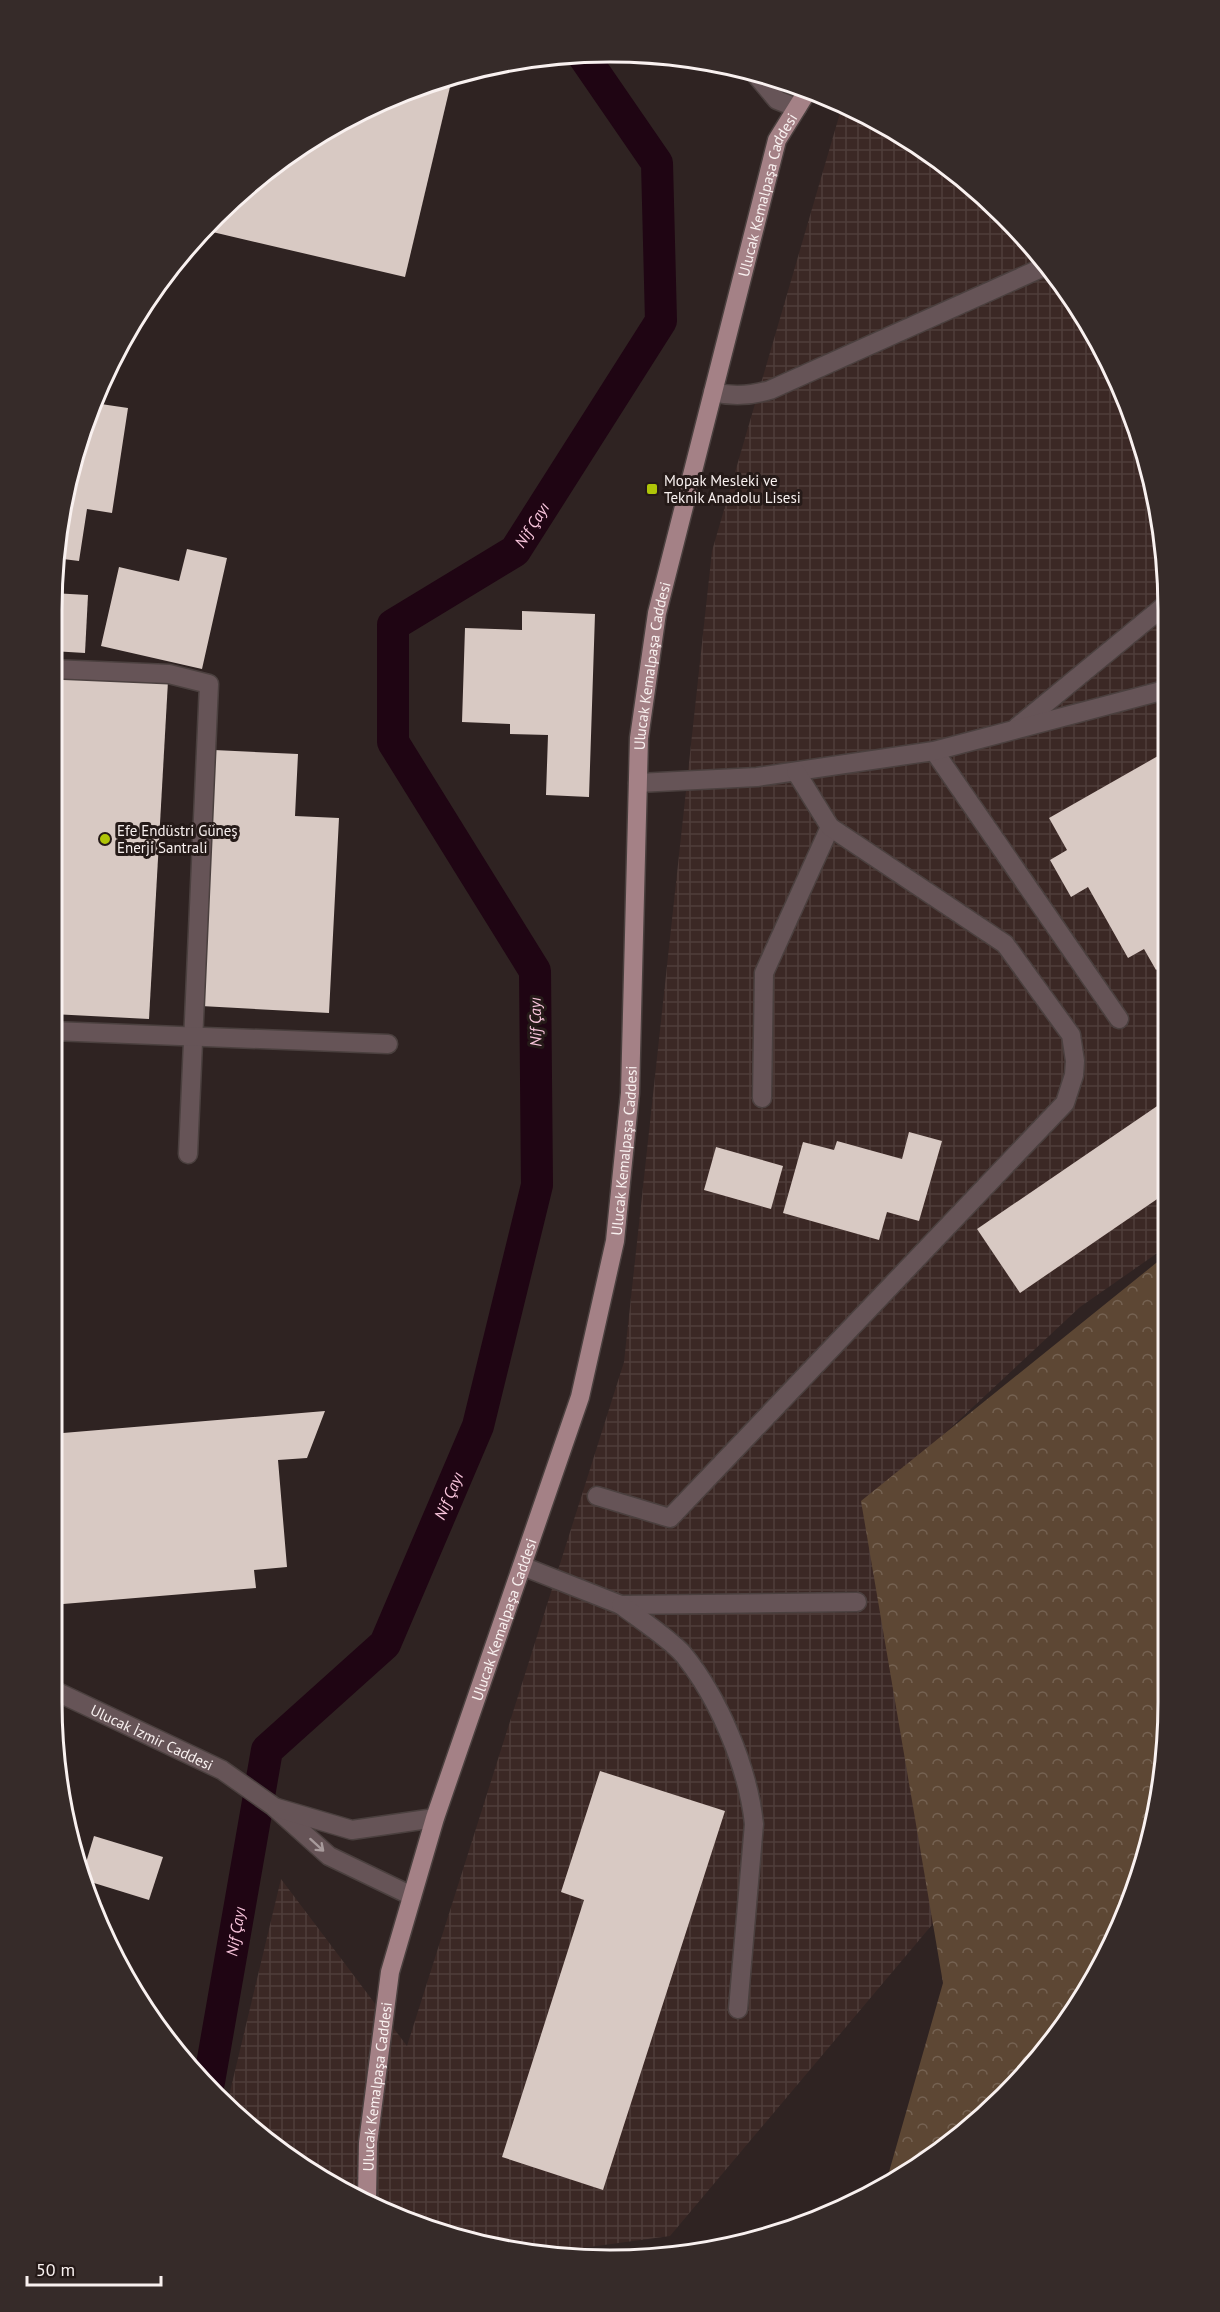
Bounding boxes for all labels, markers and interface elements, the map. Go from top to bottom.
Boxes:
street label: Ulucak Kemalpaşa Caddesi [733,109,801,278]
place label: Mopak Mesleki ve Teknik Anadolu Lisesi [664,471,801,507]
marker: Mopak Mesleki ve Teknik Anadolu Lisesi [645,482,659,496]
water label: Nif Çayı [510,498,553,551]
street label: Ulucak Kemalpaşa Caddesi [629,580,674,750]
place label: Efe Endüstri Güneş Enerji Santrali [117,821,238,857]
marker: Efe Endüstri Güneş Enerji Santrali [98,832,112,846]
water label: Nif Çayı [525,997,545,1047]
street label: Ulucak Kemalpaşa Caddesi [606,1065,640,1236]
water label: Nif Çayı [429,1469,467,1522]
street label: Ulucak Kemalpaşa Caddesi [467,1536,540,1703]
street label: Ulucak İzmir Caddesi [88,1700,217,1774]
one-way arrow [309,1838,324,1852]
water label: Nif Çayı [221,1905,249,1958]
street label: Ulucak Kemalpaşa Caddesi [358,2001,396,2171]
scale bar [27,2249,160,2287]
text: 50 m [36,2258,75,2281]

